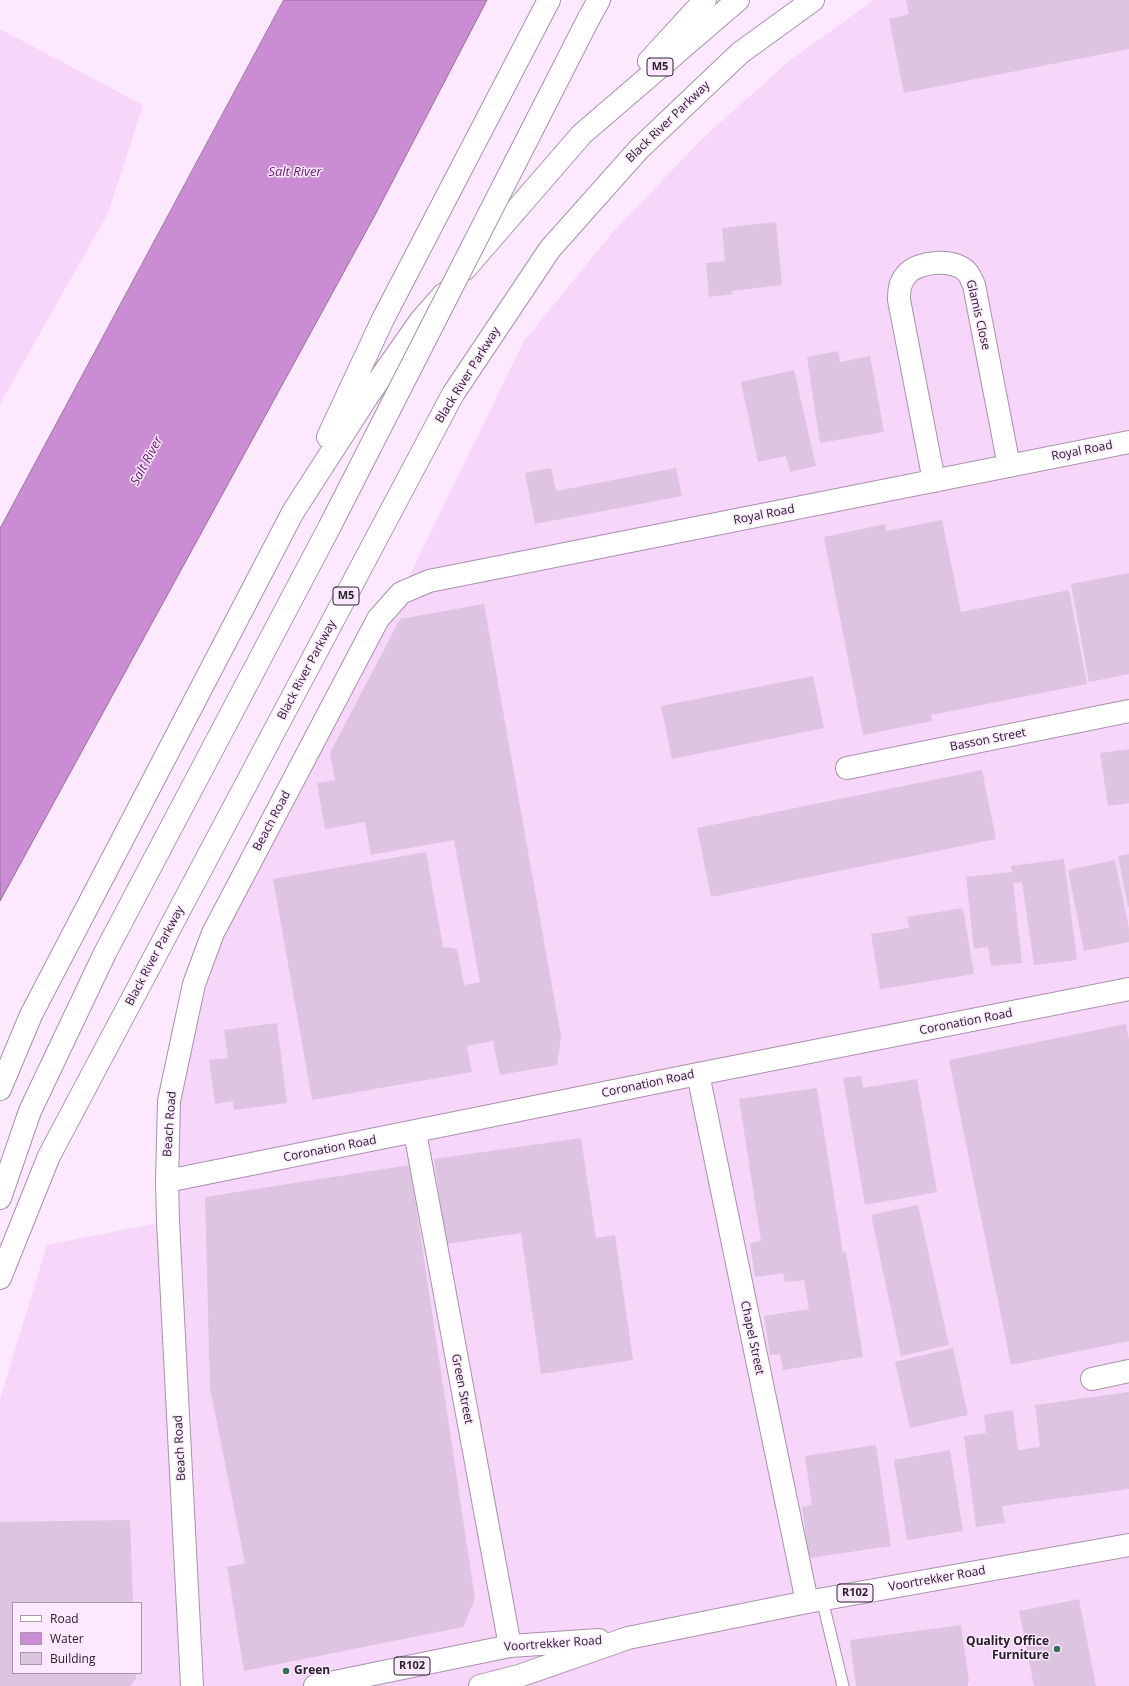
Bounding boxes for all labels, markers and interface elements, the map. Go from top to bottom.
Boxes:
road number: M5 [647,58,673,76]
street label: Black River Parkway [623,78,713,166]
water label: Salt River [268,164,322,180]
street label: Glamis Close [963,278,993,352]
street label: Black River Parkway [433,324,503,426]
water label: Salt River [128,434,166,488]
street label: Royal Road [1050,438,1114,464]
street label: Royal Road [732,502,796,528]
road number: M5 [333,587,359,605]
street label: Black River Parkway [275,618,339,722]
street label: Basson Street [949,726,1027,754]
street label: Beach Road [250,788,294,854]
street label: Black River Parkway [123,904,187,1008]
street label: Coronation Road [918,1006,1014,1038]
street label: Coronation Road [600,1067,696,1101]
street label: Beach Road [161,1091,179,1157]
street label: Coronation Road [282,1133,378,1165]
street label: Chapel Street [737,1300,767,1376]
street label: Green Street [448,1353,476,1425]
street label: Beach Road [171,1415,189,1481]
street label: Voortrekker Road [887,1563,987,1595]
road number: R102 [837,1584,873,1602]
legend [12,1602,142,1674]
text: Road [50,1610,79,1627]
text: Water [50,1630,84,1647]
street label: Voortrekker Road [503,1633,603,1655]
place label: Quality Office Furniture [966,1635,1049,1663]
marker: Quality Office Furniture [1052,1644,1062,1654]
text: Building [50,1650,95,1667]
road number: R102 [394,1657,430,1675]
place label: Green [294,1664,330,1678]
marker: Green [281,1666,291,1676]

